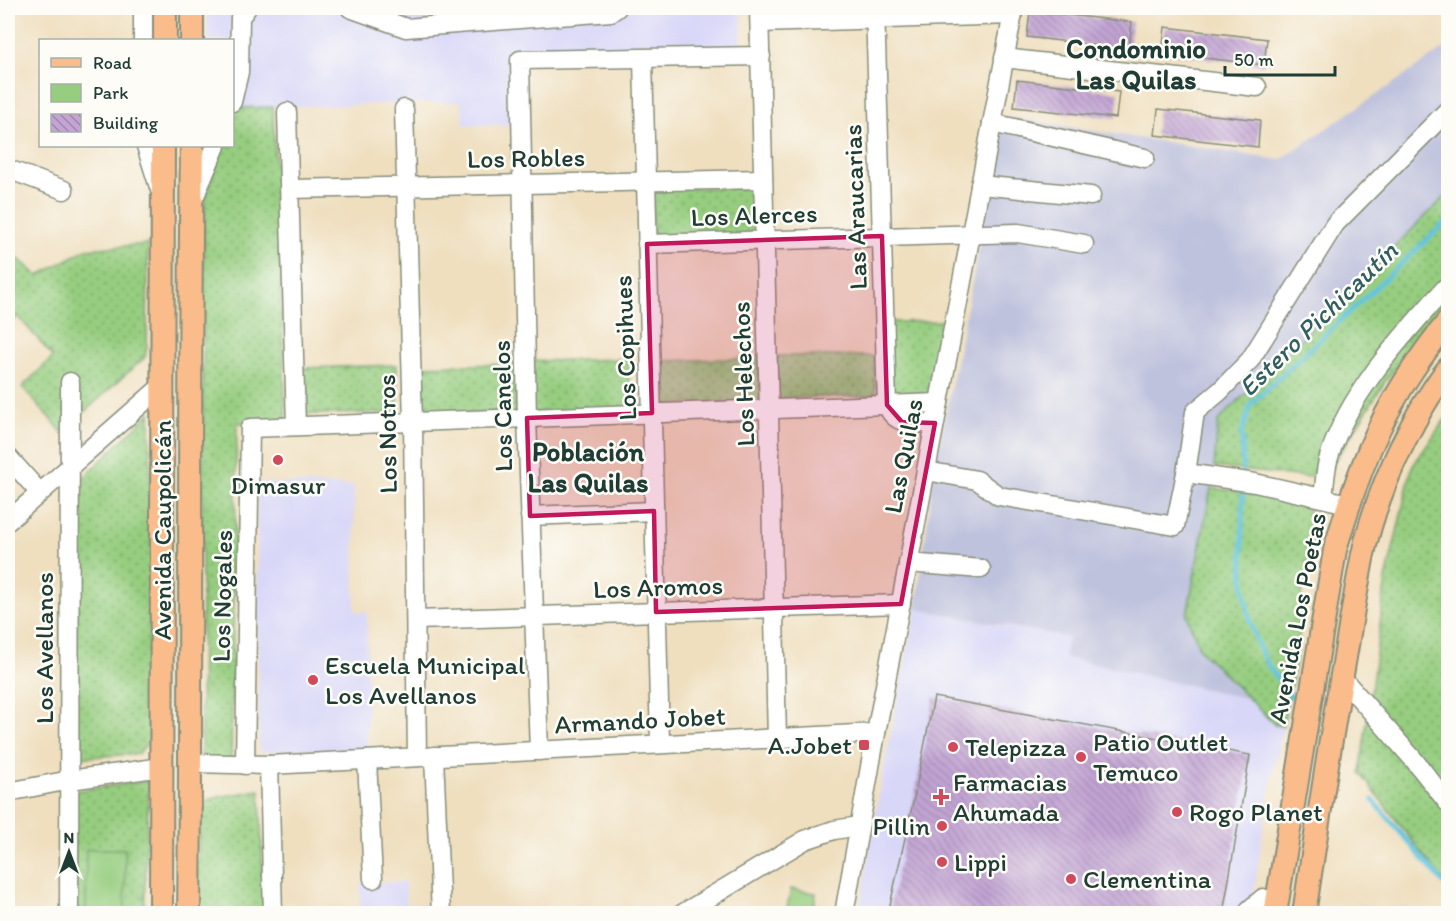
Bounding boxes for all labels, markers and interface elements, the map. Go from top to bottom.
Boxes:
district label: Condominio Las Quilas [1066,32,1206,96]
legend [39,39,234,147]
scale bar [1225,39,1334,77]
text: 50 m [1234,49,1274,71]
text: Road [93,52,132,74]
text: Park [93,82,128,104]
text: Building [93,112,159,134]
street label: Las Araucarias [836,124,874,290]
street label: Los Robles [467,141,585,175]
street label: Los Alerces [690,197,818,233]
water label: Estero Pichicautín [1231,234,1405,403]
street label: Los Copihues [606,275,644,421]
street label: Los Helechos [724,301,762,447]
street label: Los Canelos [485,340,519,472]
street label: Los Notros [370,374,404,494]
street label: Las Quilas [876,396,930,516]
street label: Avenida Caupolicán [146,419,178,640]
district label: Población Las Quilas [528,435,648,499]
marker: Dimasur [271,453,285,467]
place label: Dimasur [231,469,326,501]
street label: Avenida Los Poetas [1261,510,1333,726]
street label: Los Nogales [205,529,239,663]
street label: Los Aromos [592,569,724,605]
street label: Los Avellanos [28,572,60,724]
place label: Escuela Municipal Los Avellanos [325,649,525,711]
marker: Escuela Municipal Los Avellanos [306,673,320,687]
street label: Armando Jobet [554,700,727,740]
place label: Patio Outlet Temuco [1093,726,1229,788]
place label: A.Jobet [768,729,852,761]
place label: Telepizza [965,731,1067,763]
marker: A.Jobet [857,738,871,752]
marker: Telepizza [946,740,960,754]
marker: Patio Outlet Temuco [1074,750,1088,764]
place label: Farmacias Ahumada [953,766,1067,828]
marker: Farmacias Ahumada [934,790,948,804]
place label: Rogo Planet [1189,796,1323,828]
marker: Rogo Planet [1170,805,1184,819]
place label: Pillin [872,810,930,842]
marker: Pillin [935,819,949,833]
north arrow [39,822,99,882]
text: N [64,828,74,847]
place label: Lippi [954,846,1007,878]
marker: Lippi [935,855,949,869]
place label: Clementina [1083,863,1212,895]
marker: Clementina [1064,872,1078,886]

